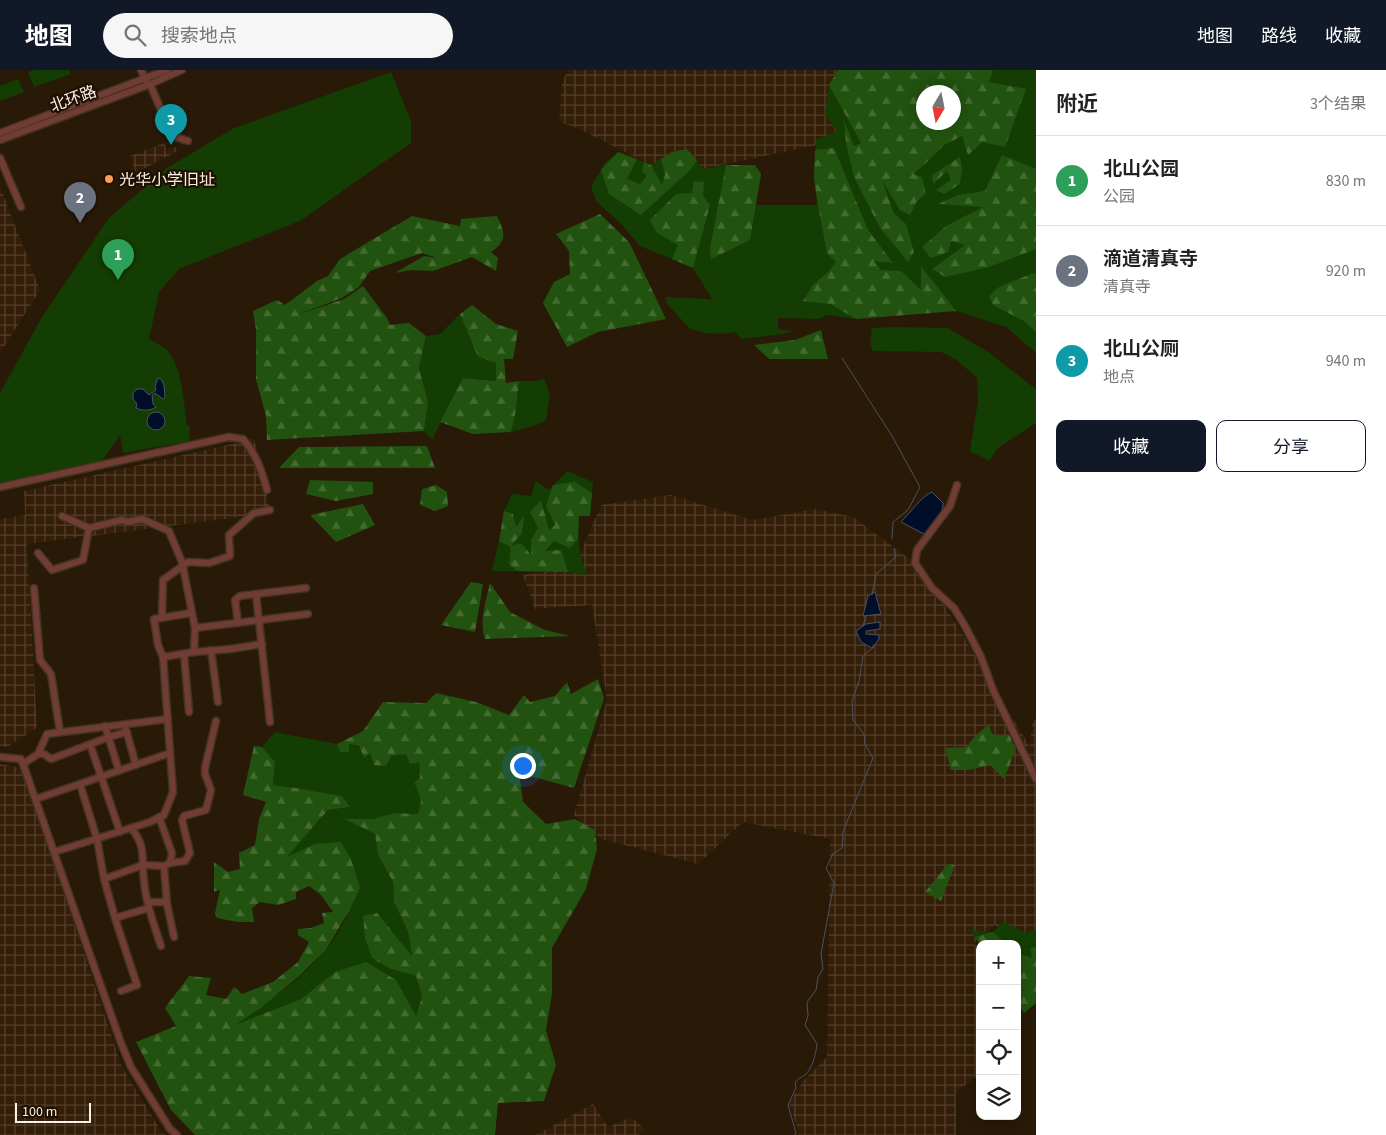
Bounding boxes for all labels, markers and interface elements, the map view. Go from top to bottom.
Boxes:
search box [103,13,453,58]
text: 地图 [25,19,73,54]
icon: search [121,21,149,49]
text: 搜索地点 [161,23,237,50]
text: 地图 [1197,24,1233,49]
text: 路线 [1261,24,1297,49]
text: 收藏 [1325,24,1361,49]
street label: 北环路 [47,80,100,117]
north arrow [916,85,961,130]
text: 附近 [1056,89,1098,119]
text: 3个结果 [1310,93,1366,115]
pin: 3 [155,104,187,145]
text: 北山公园 [1103,156,1179,183]
place label: 光华小学旧址 [119,169,215,191]
text: 1 [1068,170,1076,192]
text: 830 m [1326,170,1366,192]
marker: 光华小学旧址 [103,173,115,185]
pin: 2 [64,182,96,223]
text: 公园 [1103,186,1135,208]
pin: 1 [102,239,134,280]
text: 滴道清真寺 [1103,246,1198,273]
text: 2 [1068,260,1076,282]
text: 920 m [1326,260,1366,282]
text: 清真寺 [1103,276,1151,298]
text: 北山公厕 [1103,336,1179,363]
text: 3 [1068,350,1076,372]
text: 940 m [1326,350,1366,372]
text: 地点 [1103,366,1135,388]
button: 收藏 [1056,420,1206,472]
button: 分享 [1216,420,1366,472]
your location [510,753,536,779]
map controls [976,940,1021,1120]
button: + [976,940,1021,985]
button: − [976,985,1021,1030]
button: locate [976,1030,1021,1075]
button: layers [976,1075,1021,1120]
scale bar [15,1100,91,1123]
text: 100 m [22,1102,57,1122]

